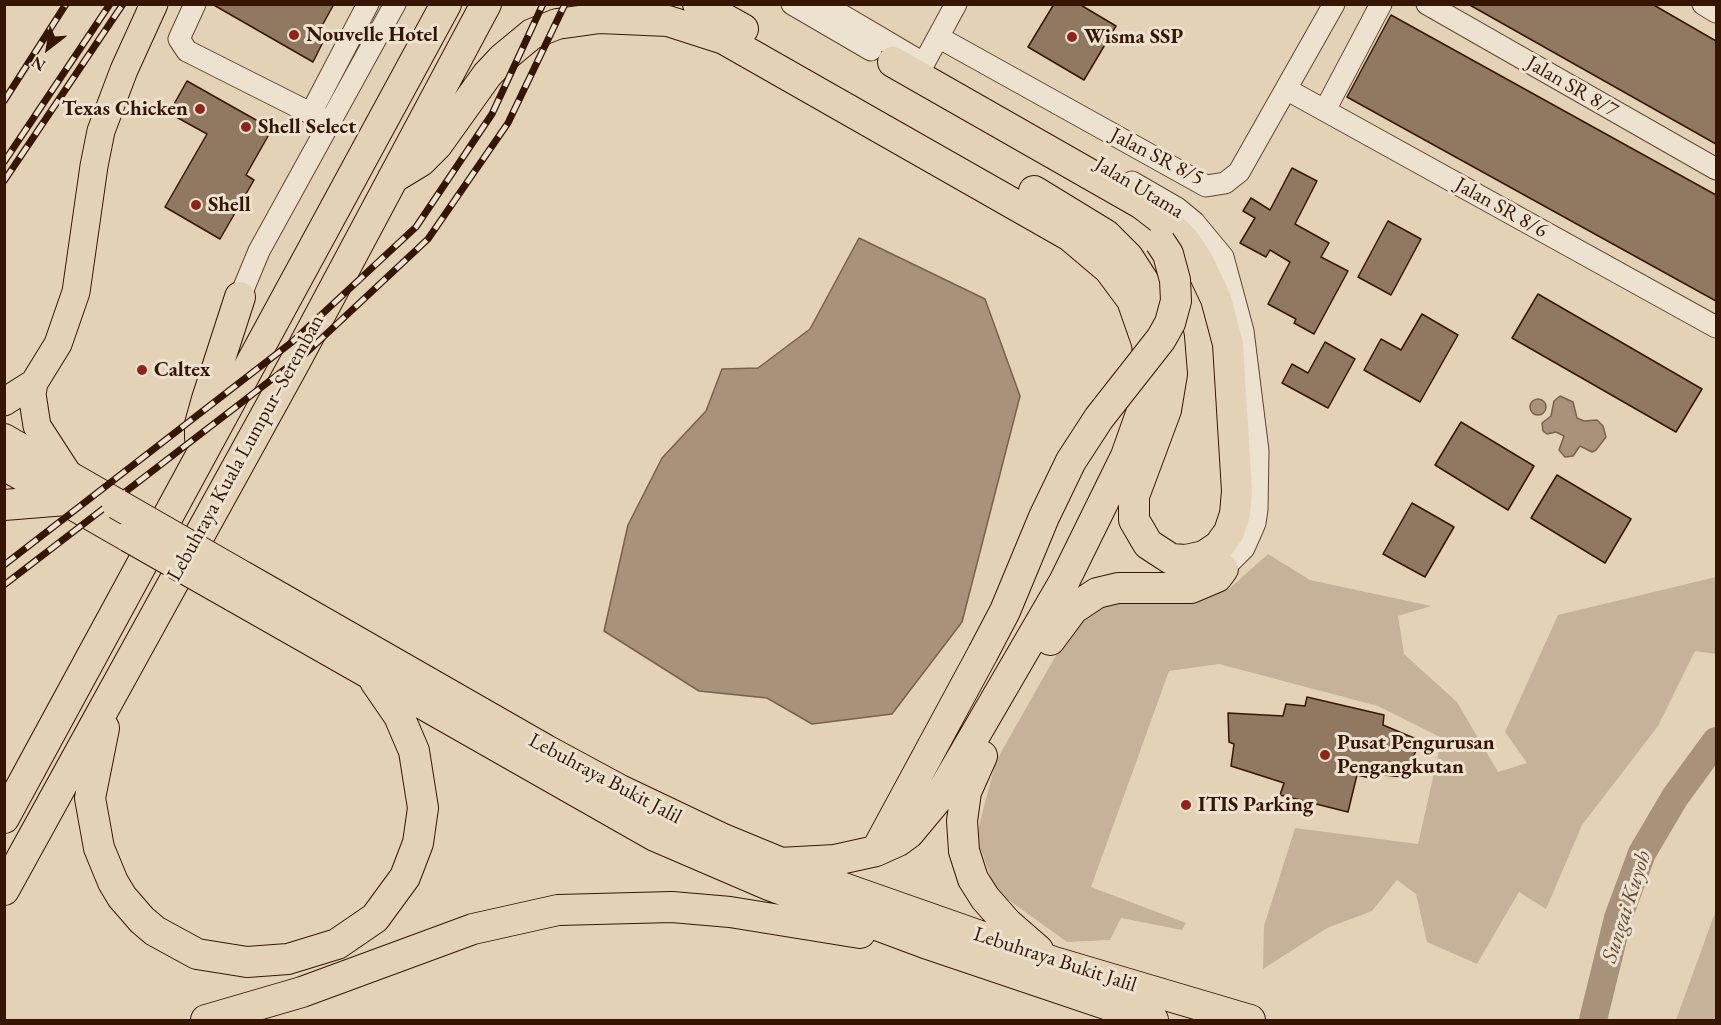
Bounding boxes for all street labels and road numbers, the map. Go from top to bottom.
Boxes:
street label: Jalan SR 8/7 [1522,51,1622,123]
street label: Jalan SR 8/5 [1106,123,1208,191]
street label: Jalan Utama [1090,152,1188,224]
street label: Jalan SR 8/6 [1450,172,1552,244]
street label: Lebuhraya Kuala Lumpur–Seremban [162,310,330,586]
street label: Lebuhraya Bukit Jalil [524,728,686,830]
street label: Lebuhraya Bukit Jalil [970,922,1140,998]

